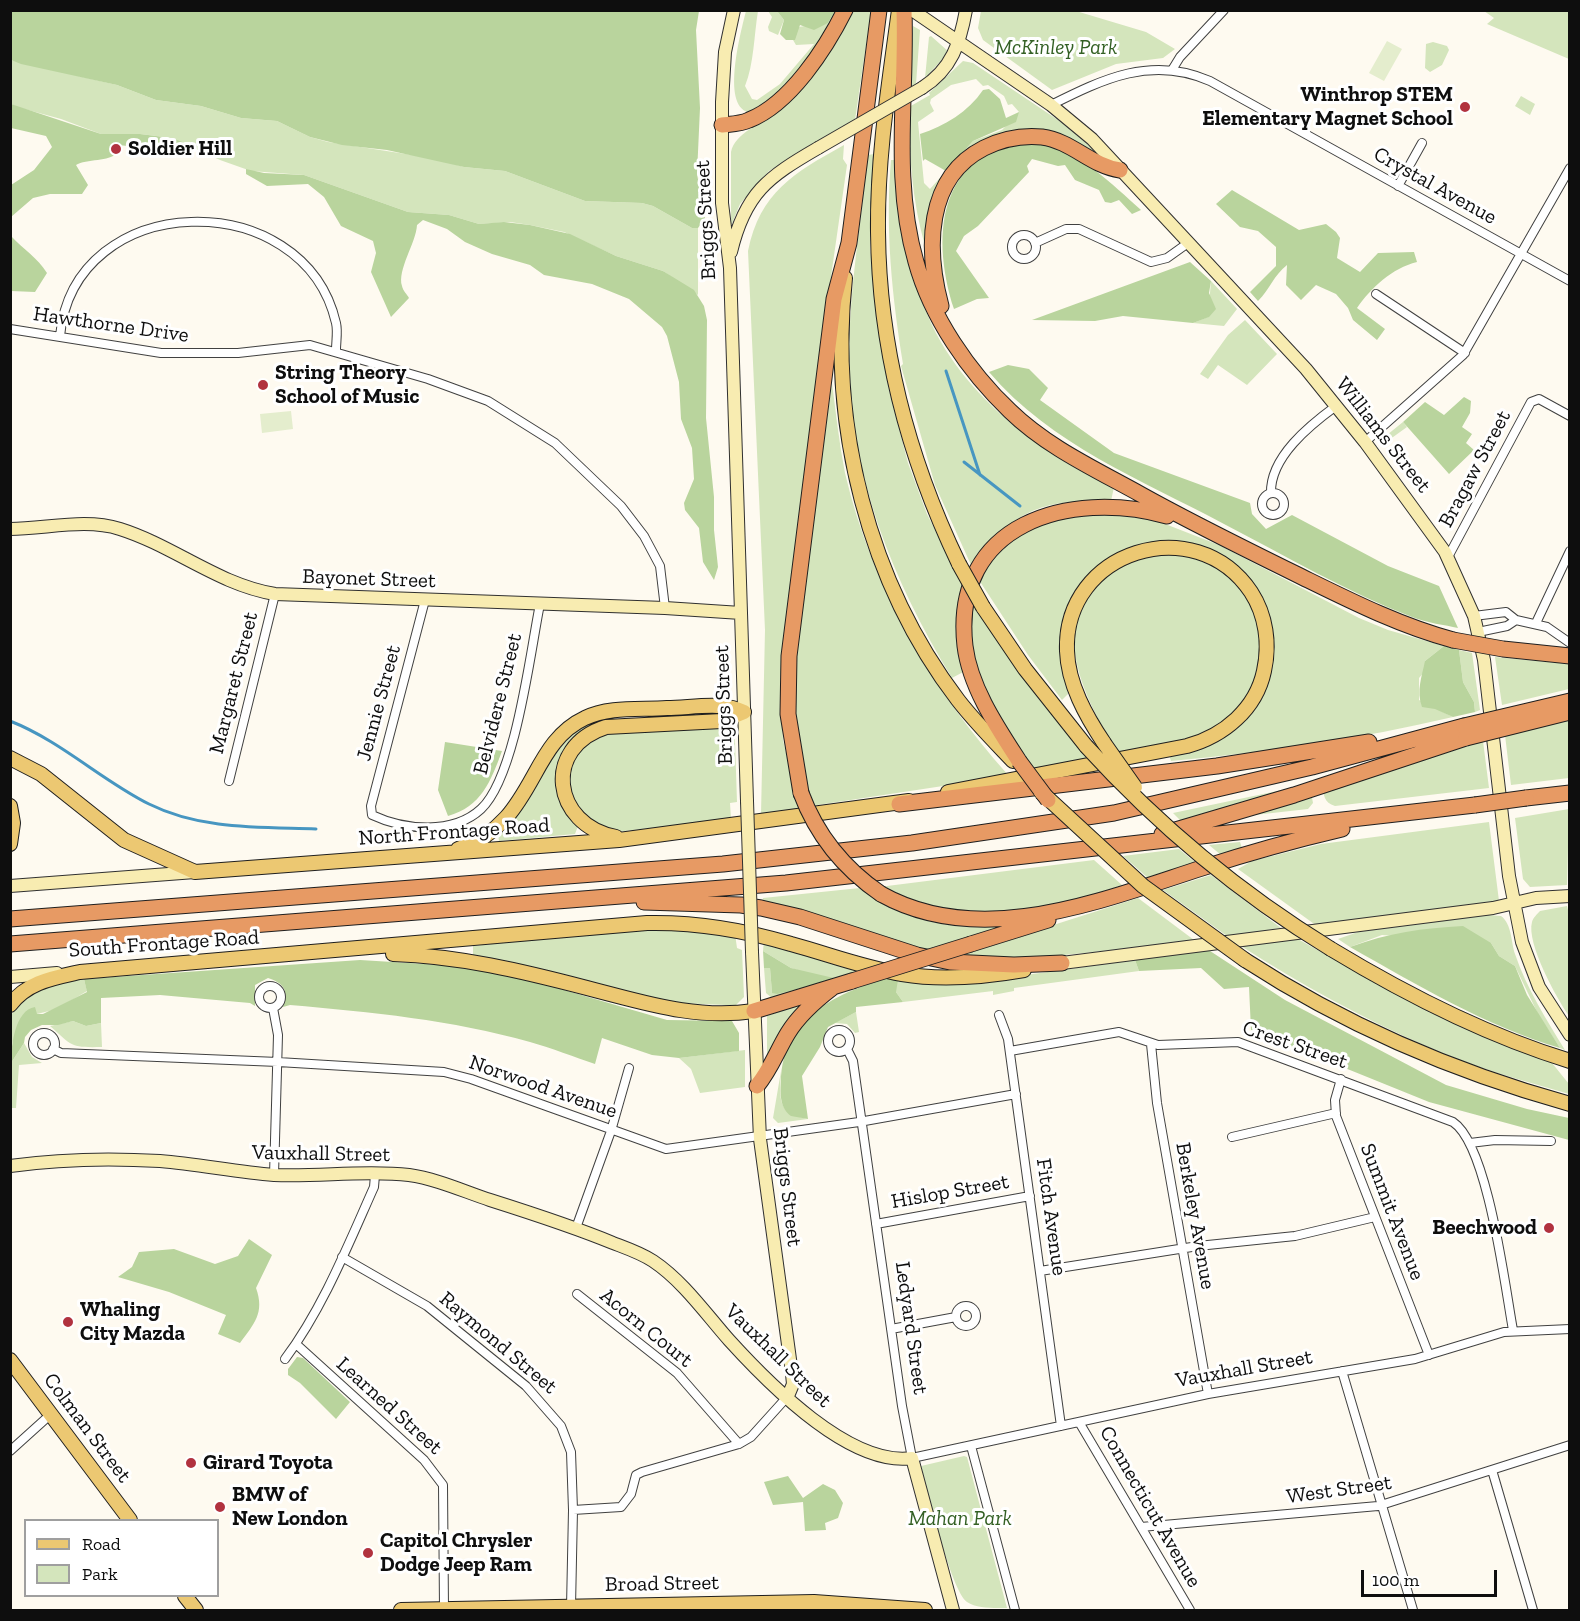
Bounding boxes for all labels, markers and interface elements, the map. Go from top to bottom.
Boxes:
park label: McKinley Park [995,35,1117,61]
place label: Winthrop STEM Elementary Magnet School [1202,82,1453,132]
marker: Winthrop STEM Elementary Magnet School [1458,100,1472,114]
place label: Soldier Hill [128,136,232,162]
marker: Soldier Hill [109,142,123,156]
street label: Crystal Avenue [1369,142,1501,230]
street label: Briggs Street [690,160,722,280]
street label: Hawthorne Drive [32,302,190,348]
place label: String Theory School of Music [275,360,419,410]
street label: Williams Street [1330,372,1436,498]
marker: String Theory School of Music [256,378,270,392]
street label: Bragaw Street [1434,406,1516,532]
street label: Bayonet Street [302,564,436,594]
street label: Margaret Street [204,609,264,757]
street label: Belvidere Street [468,631,528,777]
street label: Jennie Street [351,642,407,764]
street label: Briggs Street [709,645,739,765]
street label: North Frontage Road [358,813,550,851]
street label: South Frontage Road [68,925,260,963]
street label: Crest Street [1239,1015,1351,1075]
street label: Norwood Avenue [466,1050,620,1124]
street label: Briggs Street [767,1126,807,1248]
street label: Vauxhall Street [252,1140,390,1168]
street label: Summit Avenue [1354,1140,1430,1284]
street label: Berkeley Avenue [1170,1141,1220,1291]
street label: Fitch Avenue [1030,1157,1072,1277]
street label: Hislop Street [889,1169,1011,1215]
place label: Beechwood [1432,1215,1537,1241]
marker: Beechwood [1542,1221,1556,1235]
street label: Ledyard Street [889,1260,933,1396]
street label: Acorn Court [594,1283,698,1373]
street label: Raymond Street [434,1286,562,1400]
place label: Whaling City Mazda [80,1297,185,1347]
street label: Vauxhall Street [720,1299,836,1413]
marker: Whaling City Mazda [61,1315,75,1329]
street label: Vauxhall Street [1174,1345,1314,1393]
street label: Learned Street [331,1352,447,1460]
street label: Colman Street [38,1368,136,1488]
street label: Connecticut Avenue [1094,1422,1206,1592]
place label: Girard Toyota [203,1450,333,1476]
marker: Girard Toyota [184,1456,198,1470]
street label: West Street [1285,1470,1393,1510]
place label: BMW of New London [232,1482,348,1532]
marker: BMW of New London [213,1500,227,1514]
park label: Mahan Park [908,1506,1012,1532]
legend [24,1519,219,1597]
place label: Capitol Chrysler Dodge Jeep Ram [380,1528,533,1578]
text: Road [82,1533,121,1555]
marker: Capitol Chrysler Dodge Jeep Ram [361,1546,375,1560]
scale bar [1364,1558,1500,1596]
text: Park [82,1563,118,1585]
text: 100 m [1372,1569,1419,1591]
street label: Broad Street [605,1570,719,1598]

